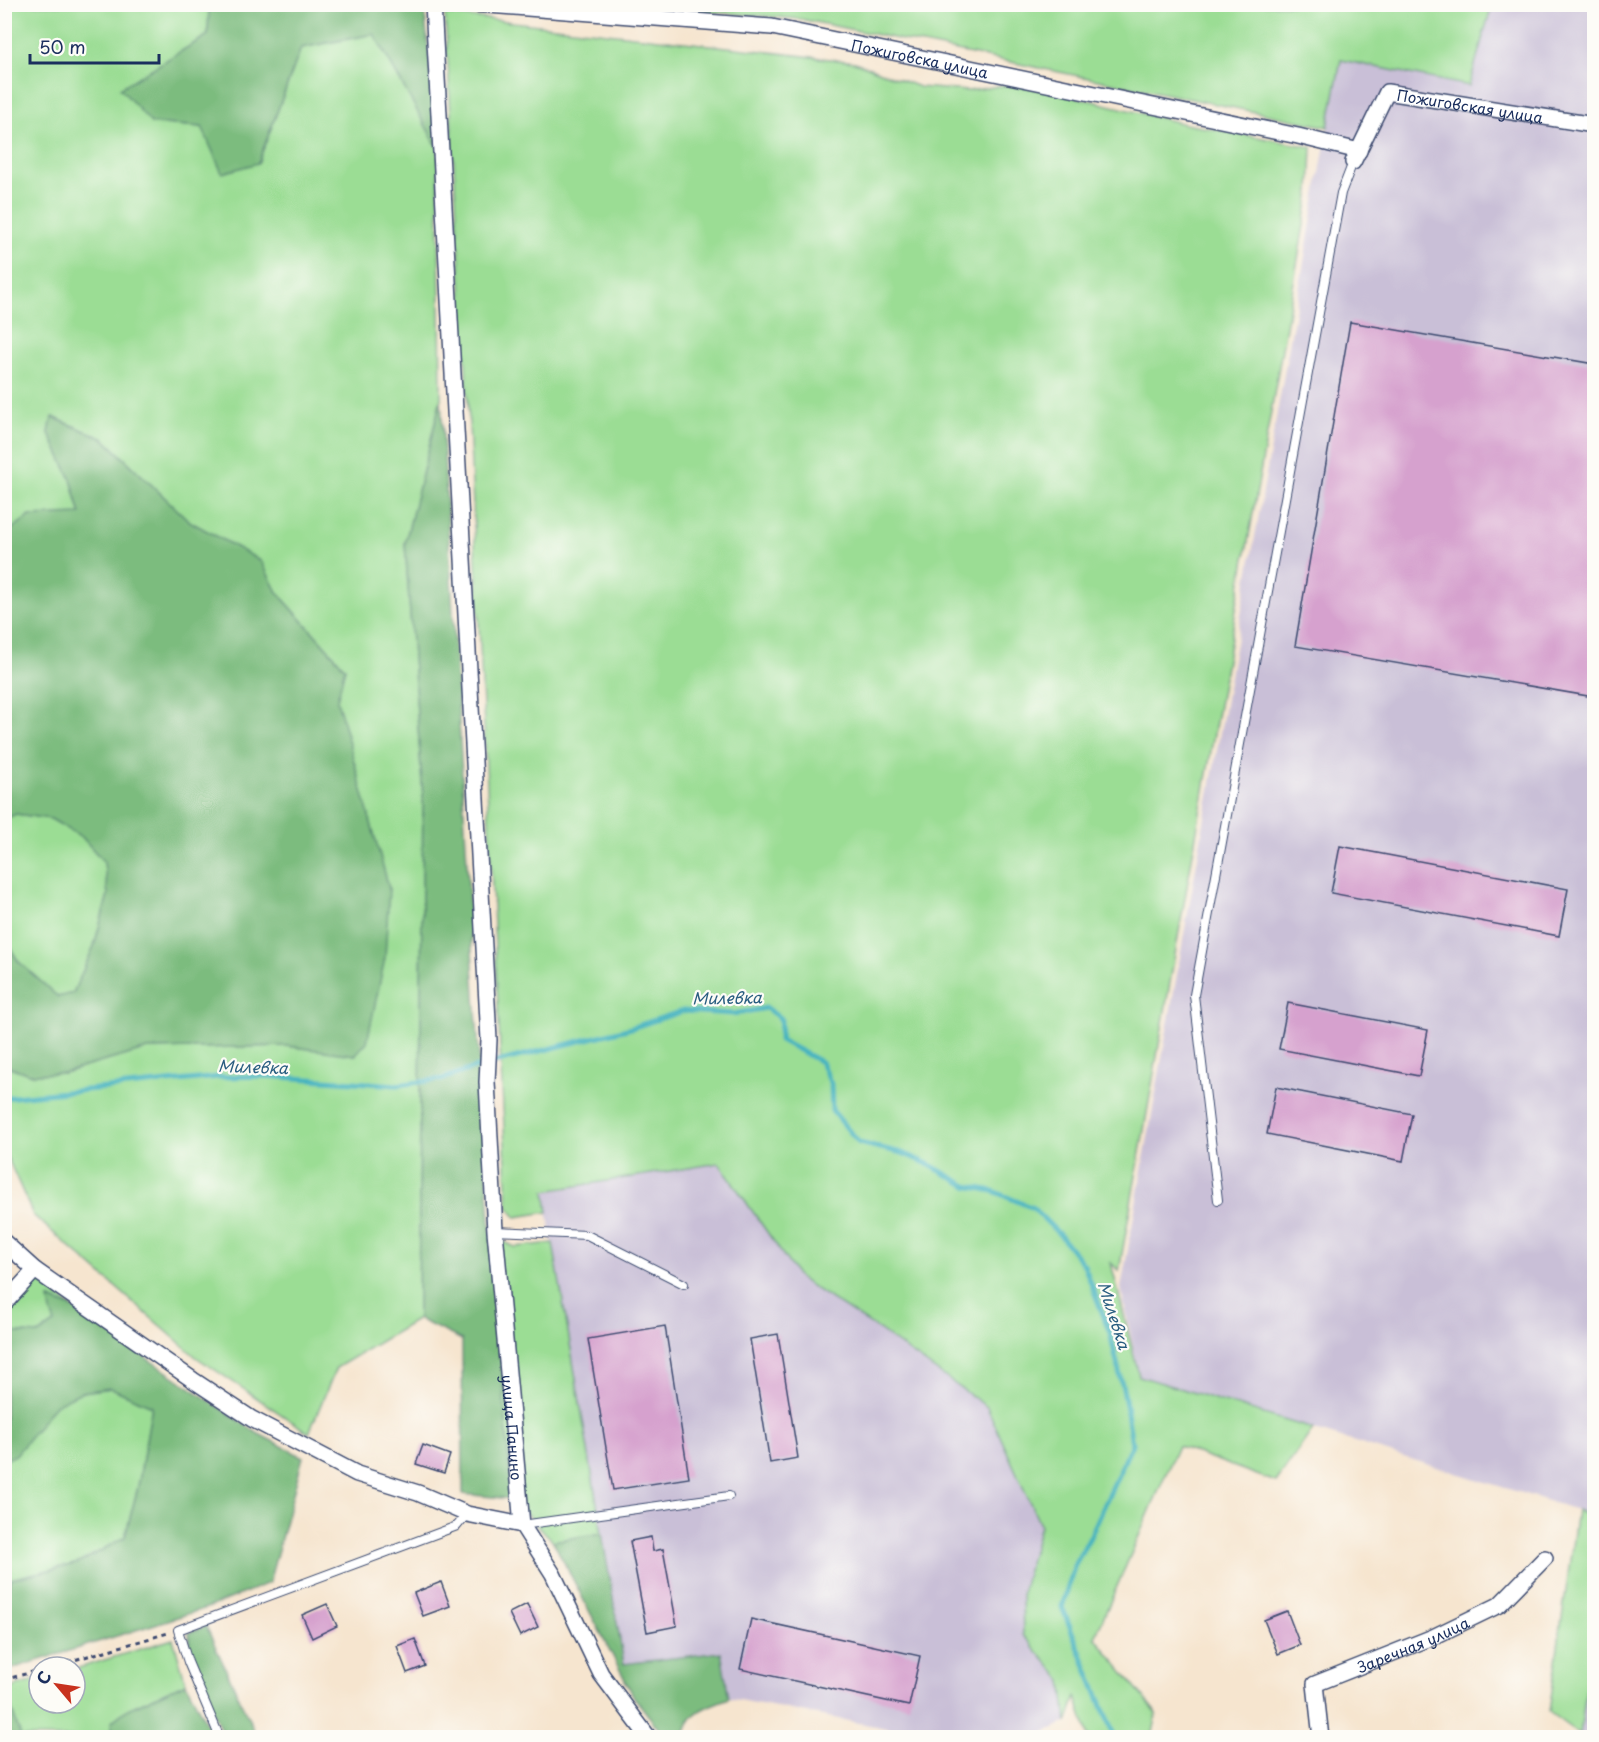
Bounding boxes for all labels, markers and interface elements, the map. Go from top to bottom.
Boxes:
scale bar [30,27,159,65]
street label: Пожиговска улица [849,32,991,83]
text: 50 m [39,33,86,60]
street label: Пожиговская улица [1395,82,1546,128]
water label: Милевка [692,984,763,1010]
water label: Милевка [218,1053,289,1079]
water label: Милевка [1093,1278,1138,1353]
street label: улица Панино [497,1374,529,1481]
street label: Заречная улица [1353,1610,1473,1678]
north arrow [27,1655,87,1715]
text: С [30,1666,56,1688]

